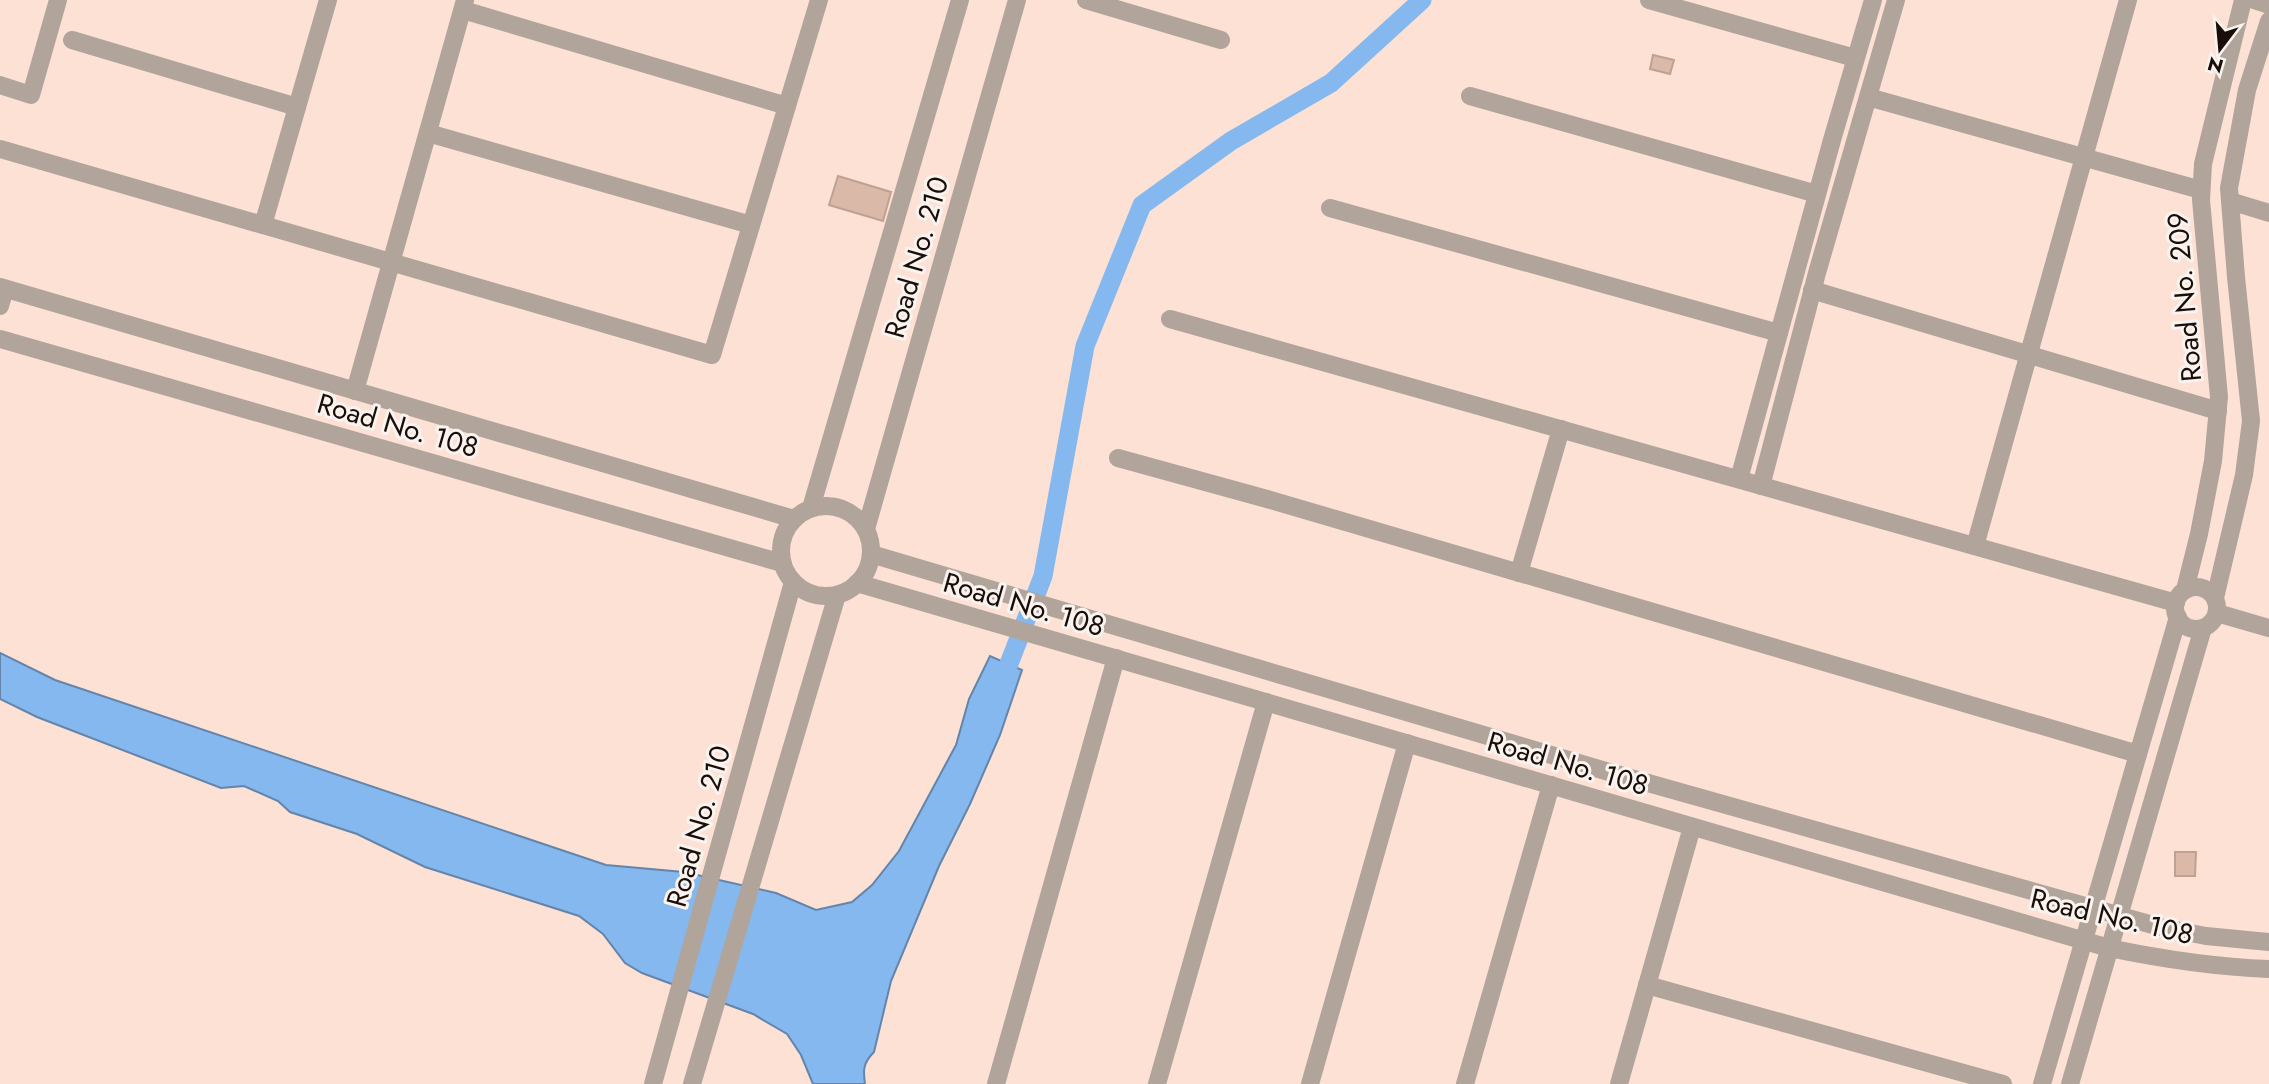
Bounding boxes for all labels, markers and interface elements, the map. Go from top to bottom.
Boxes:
north arrow [2185,14,2255,84]
text: N [2204,50,2226,80]
street label: Road No. 210 [874,171,959,343]
street label: Road No. 209 [2157,210,2212,383]
street label: Road No. 108 [312,383,483,468]
street label: Road No. 108 [938,562,1109,647]
street label: Road No. 108 [1482,721,1653,806]
street label: Road No. 210 [656,740,741,912]
street label: Road No. 108 [2026,878,2197,955]

